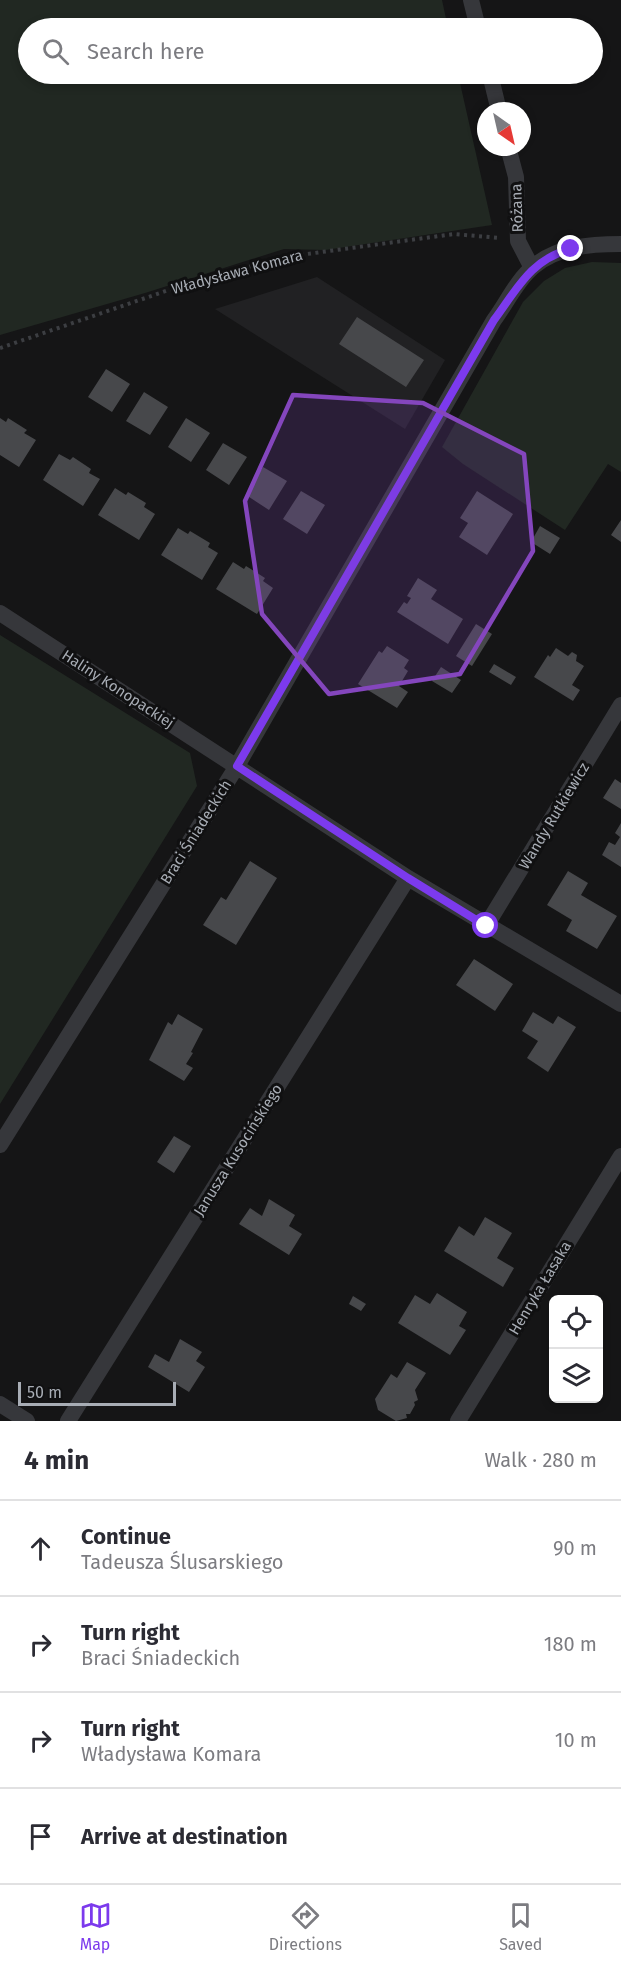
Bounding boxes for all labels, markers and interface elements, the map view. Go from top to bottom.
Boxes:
search box [18,18,603,84]
icon: search [39,35,72,68]
text: Search here [87,38,205,65]
north arrow [477,102,531,156]
street label: Różana [507,183,527,233]
route end [557,235,583,261]
street label: Władysława Komara [169,246,305,298]
street label: Haliny Konopackiej [59,646,177,732]
street label: Wandy Rutkiewicz [515,759,593,873]
street label: Braci Śniadeckich [157,777,235,887]
route start [472,912,498,938]
street label: Janusza Kusocińskiego [190,1081,286,1219]
street label: Henryka Łasaka [505,1238,575,1338]
map controls [549,1295,603,1403]
button: locate [549,1295,603,1349]
button: layers [549,1349,603,1403]
scale bar [18,1379,176,1406]
text: 50 m [27,1383,62,1402]
text: 4 min [24,1445,89,1476]
text: Walk · 280 m [484,1448,597,1472]
text: Continue [81,1523,171,1550]
icon: ahead [24,1532,57,1565]
text: 90 m [553,1536,597,1560]
text: Tadeusza Ślusarskiego [81,1550,283,1574]
text: Turn right [81,1619,180,1646]
icon: right [24,1628,57,1661]
text: 180 m [544,1632,597,1656]
text: Braci Śniadeckich [81,1646,240,1670]
text: Turn right [81,1715,180,1742]
icon: right [24,1724,57,1757]
text: 10 m [555,1728,597,1752]
text: Władysława Komara [81,1742,261,1766]
icon: arrive [24,1820,57,1853]
text: Arrive at destination [81,1823,288,1850]
tab: Map [79,1899,112,1954]
tab: Directions [269,1899,342,1954]
tab: Saved [499,1899,542,1954]

